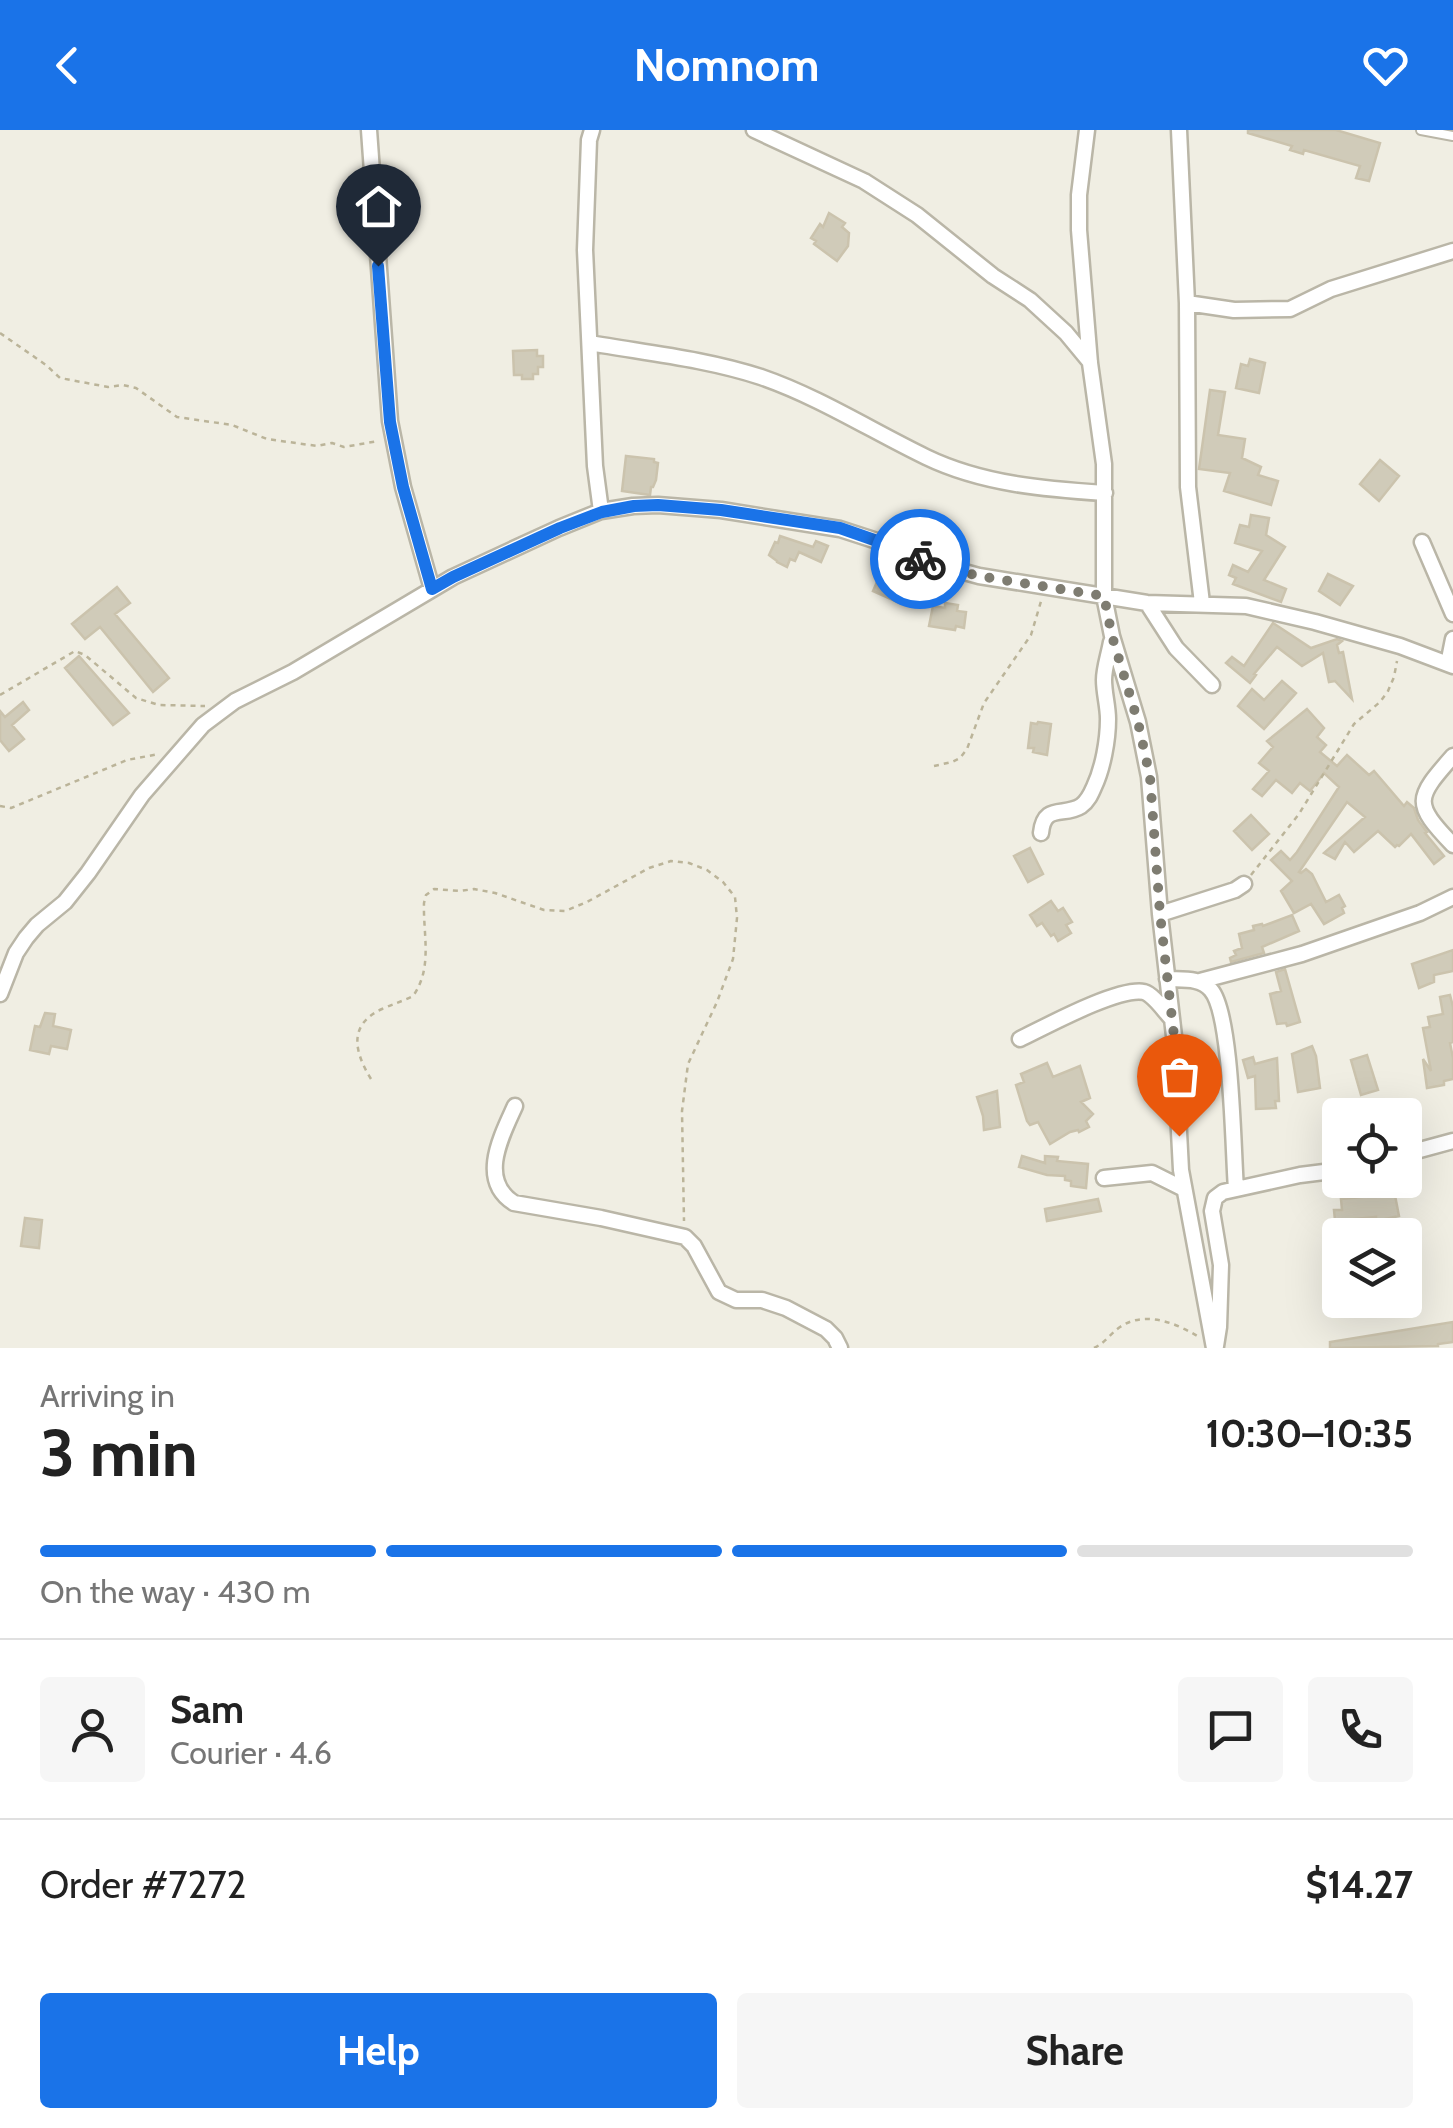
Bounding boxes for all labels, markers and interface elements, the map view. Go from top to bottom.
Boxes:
icon: back [40,38,95,93]
text: Nomnom [634,38,819,92]
icon: heart [1358,38,1413,93]
pin [336,164,421,267]
icon: home [351,179,406,234]
courier [870,509,970,609]
icon: bike [893,532,948,587]
pin [1137,1034,1222,1137]
icon: bag [1152,1049,1207,1104]
map controls [1322,1098,1422,1318]
button: locate [1322,1098,1422,1198]
button: layers [1322,1218,1422,1318]
text: Arriving in [40,1376,175,1415]
text: 10:30–10:35 [1206,1410,1413,1457]
text: 3 min [40,1413,198,1492]
text: On the way · 430 m [40,1572,311,1611]
button: person [40,1677,145,1782]
button: chat [1178,1677,1283,1782]
button: phone [1308,1677,1413,1782]
text: Sam [170,1686,244,1733]
text: Courier · 4.6 [170,1733,332,1772]
text: Order #7272 [40,1861,246,1908]
text: $14.27 [1305,1861,1413,1908]
button: Help [40,1993,717,2108]
button: Share [737,1993,1413,2108]

